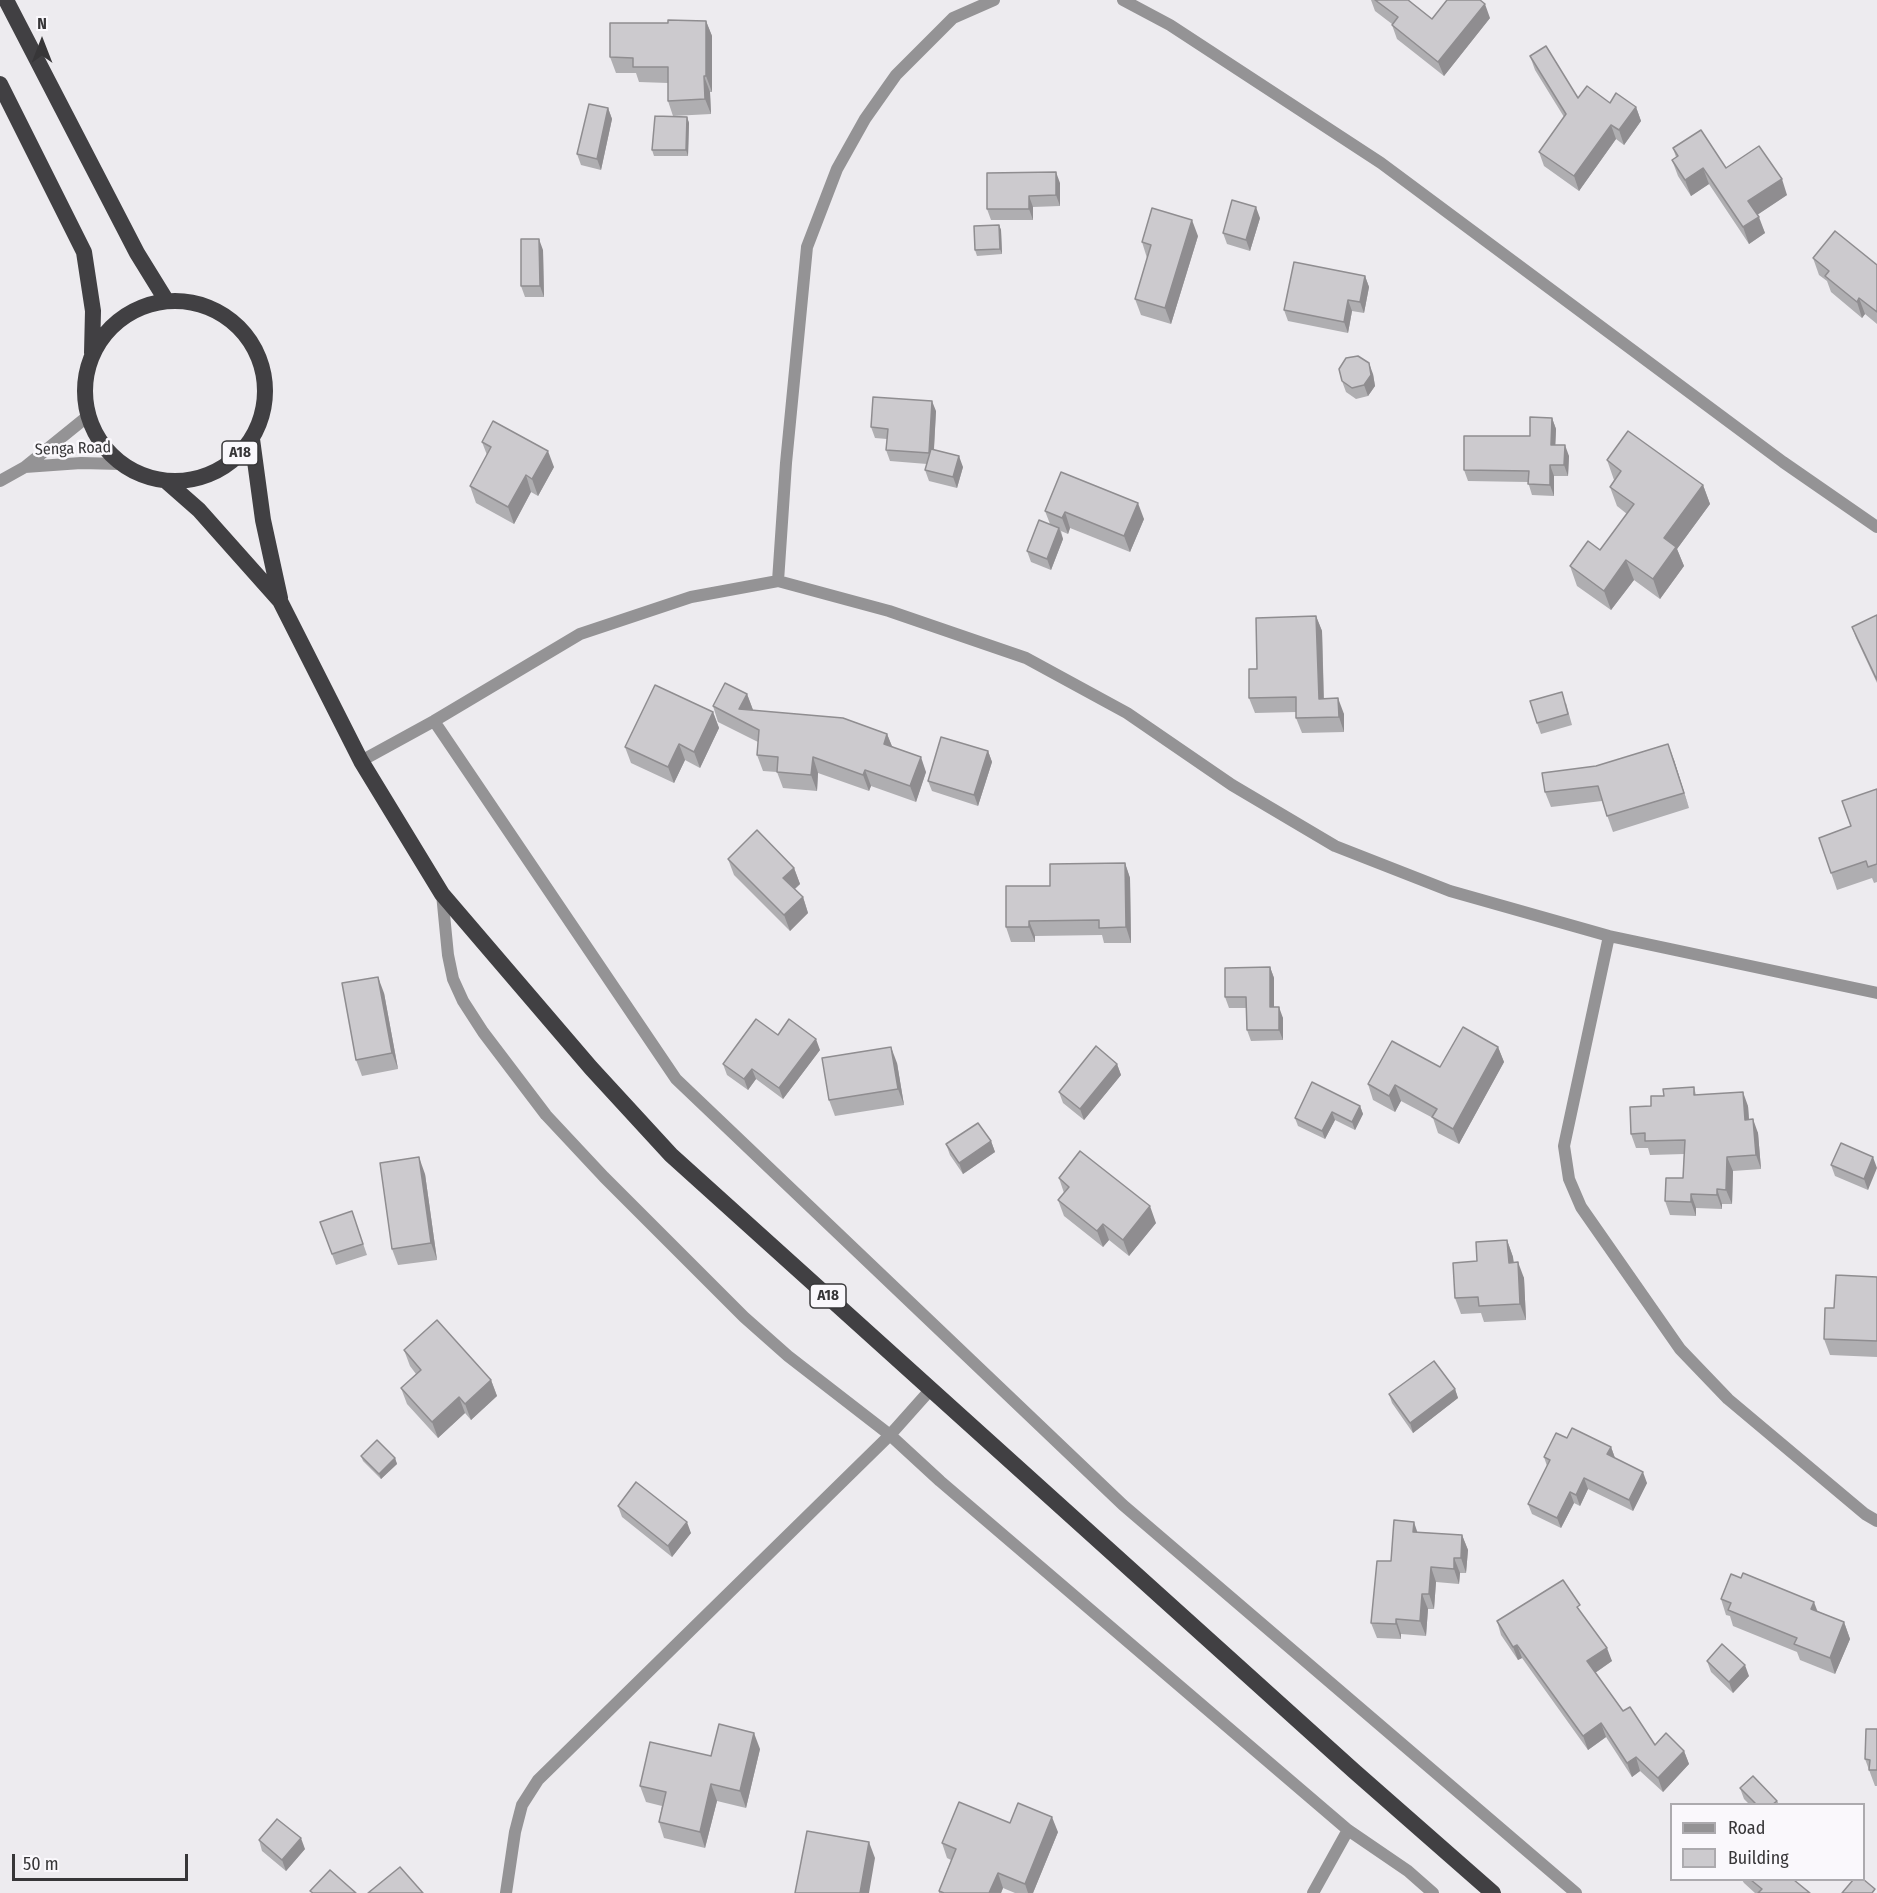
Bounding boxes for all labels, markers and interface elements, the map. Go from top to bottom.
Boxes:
north arrow [12,12,72,72]
text: N [37,14,47,33]
street label: Senga Road [35,438,111,460]
road number: A18 [222,441,258,465]
road number: A18 [810,1284,846,1308]
legend [1670,1803,1865,1881]
text: Road [1728,1817,1765,1839]
scale bar [15,1842,190,1880]
text: Building [1728,1847,1789,1869]
text: 50 m [23,1853,59,1875]

